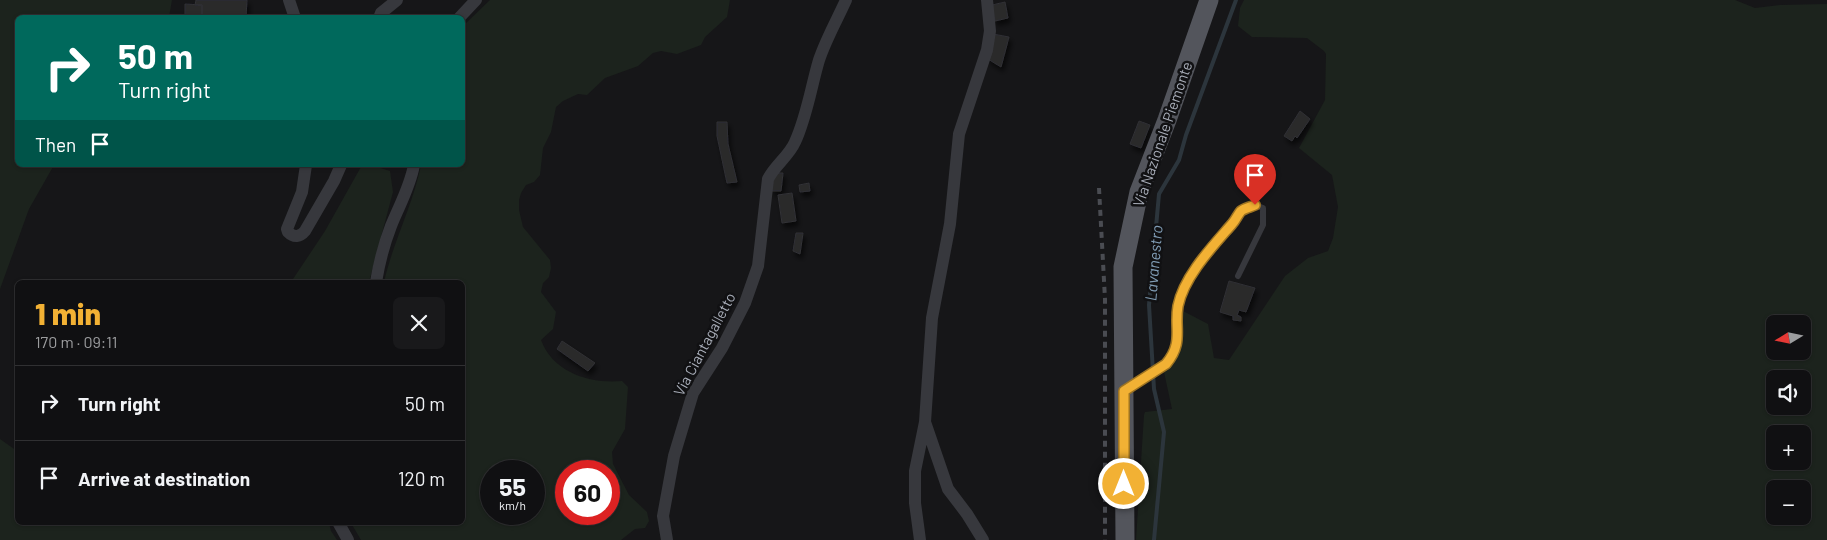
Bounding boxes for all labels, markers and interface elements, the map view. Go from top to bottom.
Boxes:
text: 50 m [118,34,193,76]
icon: right [35,35,100,100]
street label: Via Nazionale Piemonte [1129,59,1195,209]
text: Turn right [118,76,211,102]
icon: arrive [86,130,114,158]
text: Then [35,133,76,156]
pin [1234,154,1276,205]
icon: arrive [1241,161,1269,189]
water label: Lavanestro [1140,224,1166,302]
street label: Via Ciantagalletto [669,289,739,399]
text: 1 min [35,295,101,331]
button: close [393,297,445,349]
north arrow [1766,315,1811,360]
map controls [1766,315,1811,525]
text: 170 m · 09:11 [35,332,117,351]
button: sound [1766,370,1811,415]
icon: right [35,389,63,417]
text: Turn right [78,392,160,415]
text: 50 m [405,392,445,415]
button: + [1766,425,1811,470]
position arrow [1097,457,1149,509]
speed limit sign: 60 [555,460,620,525]
icon: arrive [35,464,63,492]
text: Arrive at destination [78,467,250,490]
text: 120 m [398,467,445,490]
text: 55 [499,471,526,501]
button: − [1766,480,1811,525]
text: km/h [499,498,526,512]

